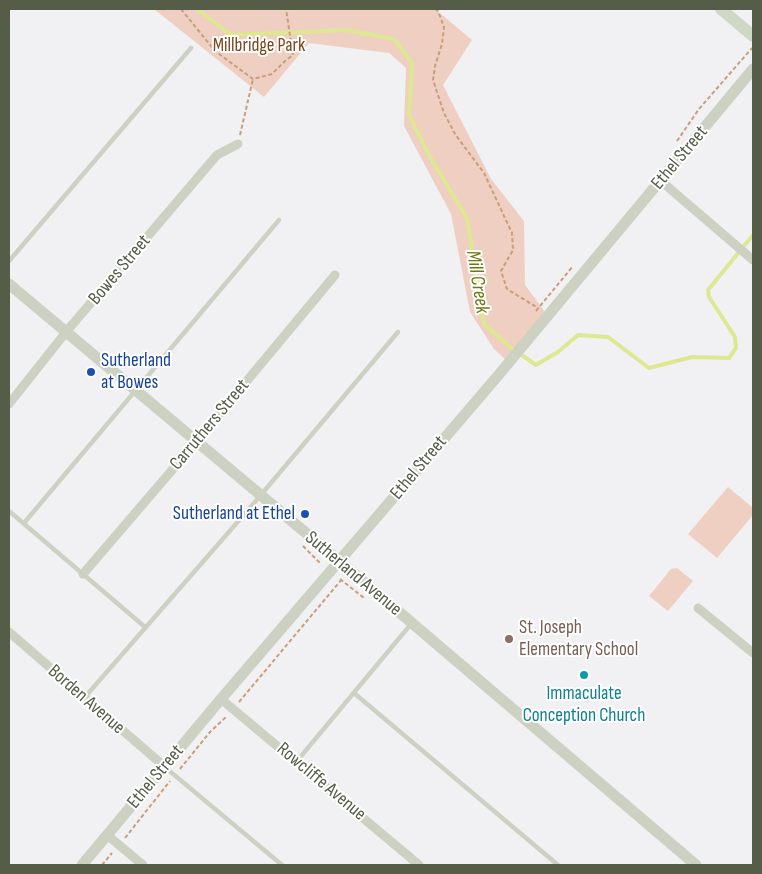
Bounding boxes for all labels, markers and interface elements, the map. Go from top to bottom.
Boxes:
park label: Millbridge Park [213,35,305,57]
street label: Ethel Street [647,122,713,194]
street label: Bowes Street [84,230,156,310]
water label: Mill Creek [460,249,494,315]
place label: Sutherland at Bowes [101,350,171,394]
marker: Sutherland at Bowes [85,366,97,378]
street label: Carruthers Street [165,375,255,475]
street label: Ethel Street [386,432,452,504]
place label: Sutherland at Ethel [173,503,295,525]
marker: Sutherland at Ethel [299,508,311,520]
street label: Sutherland Avenue [300,527,406,621]
place label: St. Joseph Elementary School [519,617,638,661]
marker: St. Joseph Elementary School [503,633,515,645]
street label: Borden Avenue [43,660,129,740]
marker: Immaculate Conception Church [578,669,590,681]
place label: Immaculate Conception Church [523,683,645,727]
street label: Rowcliffe Avenue [272,738,370,826]
street label: Ethel Street [123,741,189,813]

